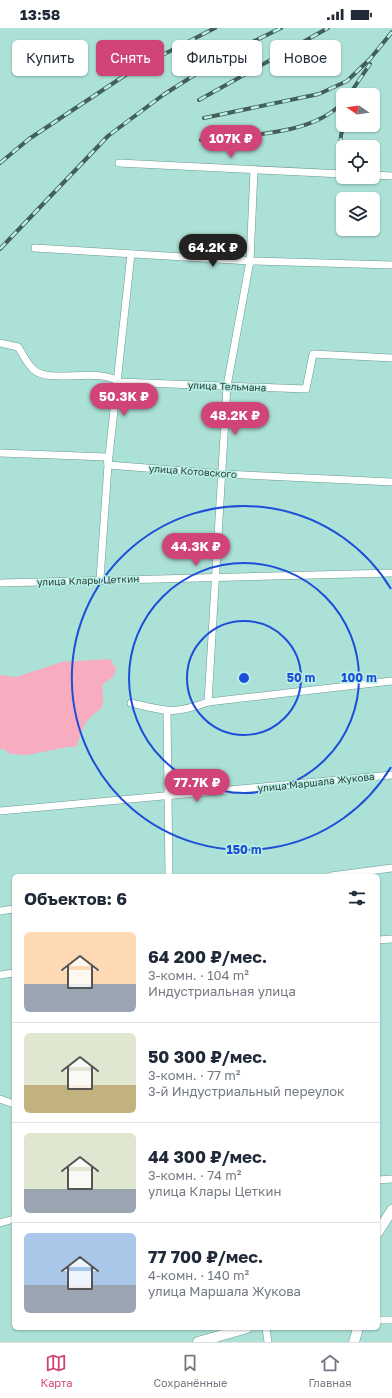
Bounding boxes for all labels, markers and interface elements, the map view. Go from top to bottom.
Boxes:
text: 13:58 [20,5,60,23]
chip: Купить [12,40,88,76]
chip: Снять [96,40,164,76]
chip: Фильтры [172,40,262,76]
chip: Новое [270,40,341,76]
north arrow [336,88,380,132]
map controls [336,88,380,236]
pin: 107K ₽ [198,125,264,159]
text: 107K ₽ [209,130,253,146]
button: locate [336,140,380,184]
button: layers [336,192,380,236]
pin: 64.2K ₽ [176,234,250,268]
text: 64.2K ₽ [188,239,238,255]
street label: улица Тельмана [188,379,266,393]
pin: 50.3K ₽ [87,383,161,417]
text: 50.3K ₽ [99,388,149,404]
pin: 48.2K ₽ [198,402,272,436]
text: 48.2K ₽ [210,407,260,423]
street label: улица Котовского [148,462,238,480]
pin: 44.3K ₽ [159,533,233,567]
text: 44.3K ₽ [171,538,221,554]
street label: улица Клары Цеткин [37,572,139,588]
text: 50 m [287,670,315,685]
text: 100 m [341,670,377,685]
centre of rings [237,671,251,685]
pin: 77.7K ₽ [160,769,234,803]
street label: улица Маршала Жукова [257,770,375,794]
text: 77.7K ₽ [174,774,220,790]
text: 150 m [227,842,261,857]
icon: filters [346,887,368,909]
text: Объектов: 6 [24,888,127,909]
text: 64 200 ₽/мес. [148,946,267,967]
icon: home [56,948,104,996]
text: 3-комн. · 104 m² [148,967,249,983]
text: Индустриальная улица [148,983,296,999]
text: 50 300 ₽/мес. [148,1046,267,1067]
icon: home [56,1049,104,1097]
text: 3-комн. · 77 m² [148,1067,240,1083]
text: 3-й Индустриальный переулок [148,1083,345,1099]
text: 44 300 ₽/мес. [148,1146,267,1167]
icon: home [56,1149,104,1197]
text: 3-комн. · 74 m² [148,1167,241,1183]
text: улица Клары Цеткин [148,1183,281,1199]
text: 77 700 ₽/мес. [148,1246,263,1267]
icon: home [56,1249,104,1297]
text: 4-комн. · 140 m² [148,1267,249,1283]
text: улица Маршала Жукова [148,1283,301,1299]
tab: Карта [41,1352,72,1389]
tab: Сохранённые [154,1352,227,1389]
tab: Главная [308,1352,351,1389]

